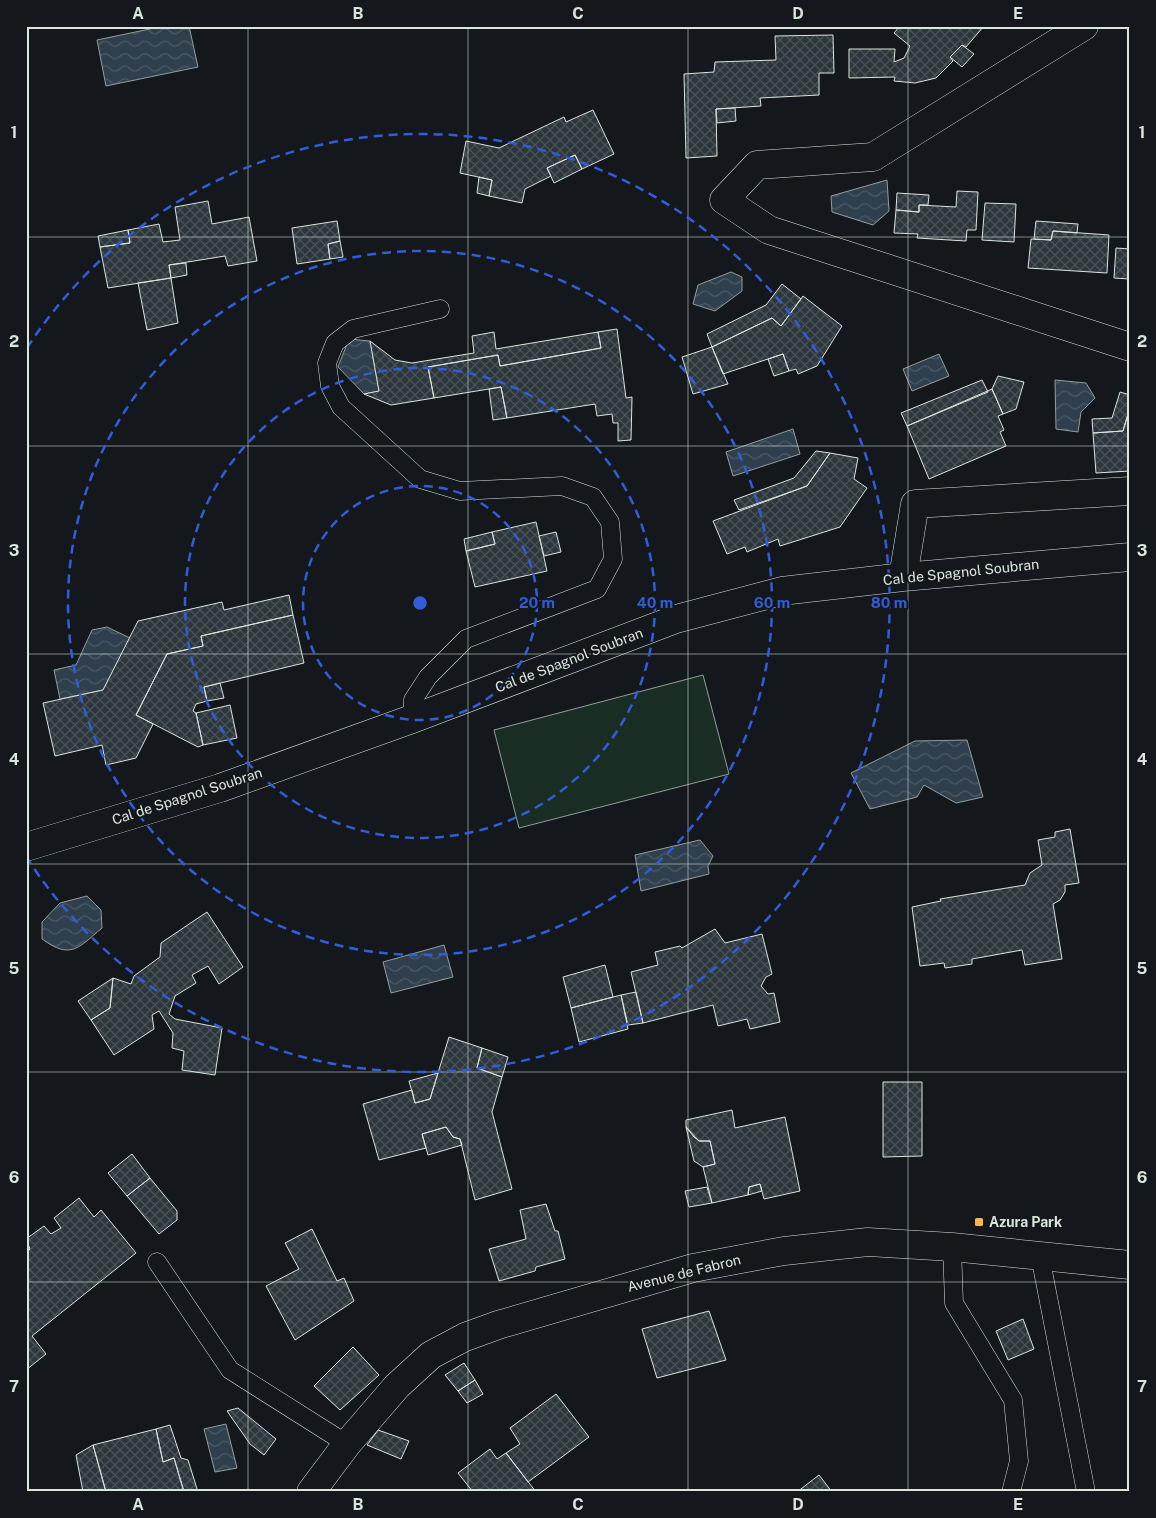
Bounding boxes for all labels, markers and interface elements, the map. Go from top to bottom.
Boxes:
text: A [132,4,144,23]
text: B [353,4,364,23]
text: C [572,4,584,23]
text: D [792,4,804,23]
text: E [1013,4,1023,23]
text: 1 [11,123,17,142]
text: 1 [1139,123,1145,142]
text: 2 [9,332,19,351]
text: 2 [1137,332,1147,351]
text: 3 [9,541,19,560]
text: 3 [1137,541,1147,560]
street label: Cal de Spagnol Soubran [882,556,1040,588]
centre of rings [411,594,429,612]
text: 20 m [519,594,555,611]
text: 40 m [637,594,673,611]
text: 60 m [754,594,790,611]
text: 80 m [871,594,907,611]
street label: Cal de Spagnol Soubran [493,624,645,696]
text: 4 [9,750,20,769]
text: 4 [1137,750,1148,769]
street label: Cal de Spagnol Soubran [110,764,264,828]
text: 5 [9,959,20,978]
text: 5 [1137,959,1148,978]
text: 6 [9,1168,19,1187]
text: 6 [1137,1168,1147,1187]
place label: Azura Park [989,1214,1062,1230]
marker: Azura Park [973,1216,985,1228]
street label: Avenue de Fabron [626,1251,742,1295]
text: 7 [9,1377,19,1396]
text: 7 [1137,1377,1147,1396]
text: A [132,1495,144,1514]
text: B [353,1495,364,1514]
text: C [572,1495,584,1514]
text: D [792,1495,804,1514]
text: E [1013,1495,1023,1514]

